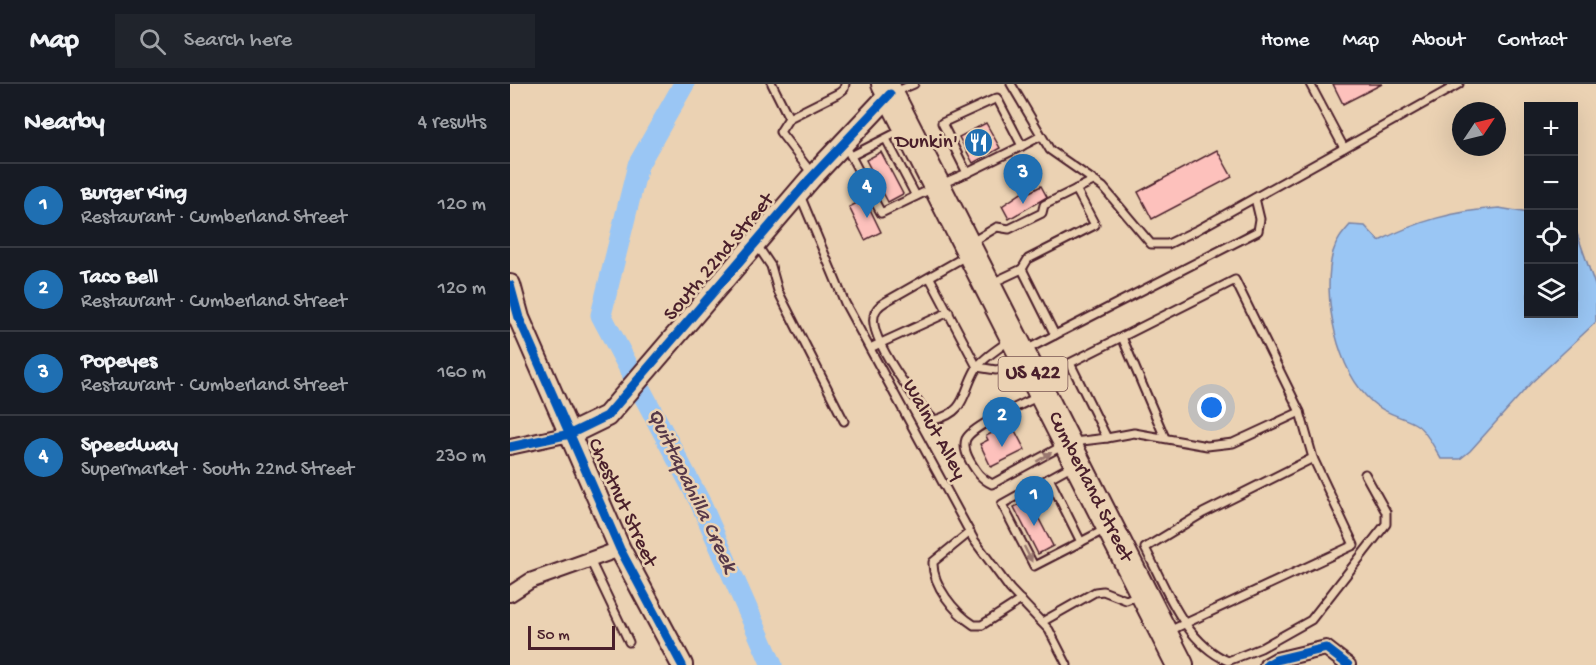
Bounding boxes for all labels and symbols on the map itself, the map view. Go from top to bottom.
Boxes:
north arrow [1452,102,1506,156]
restaurant icon: Dunkin' [963,127,995,159]
place label: Dunkin' [893,131,958,156]
pin: 3 [1004,154,1042,204]
pin: 4 [848,168,886,218]
street label: South 22nd Street [659,187,782,327]
road number: US 422 [998,357,1068,391]
street label: Walnut Alley [895,376,971,484]
your location [1197,393,1226,422]
pin: 2 [982,398,1022,447]
water label: Quittapahilla Creek [640,405,743,579]
street label: Cumberland Street [1041,408,1139,568]
street label: Chestnut Street [580,435,663,574]
one-way arrow [1036,451,1052,462]
pin: 1 [1014,476,1054,526]
one-way arrow [1022,545,1032,563]
scale bar [528,623,615,650]

